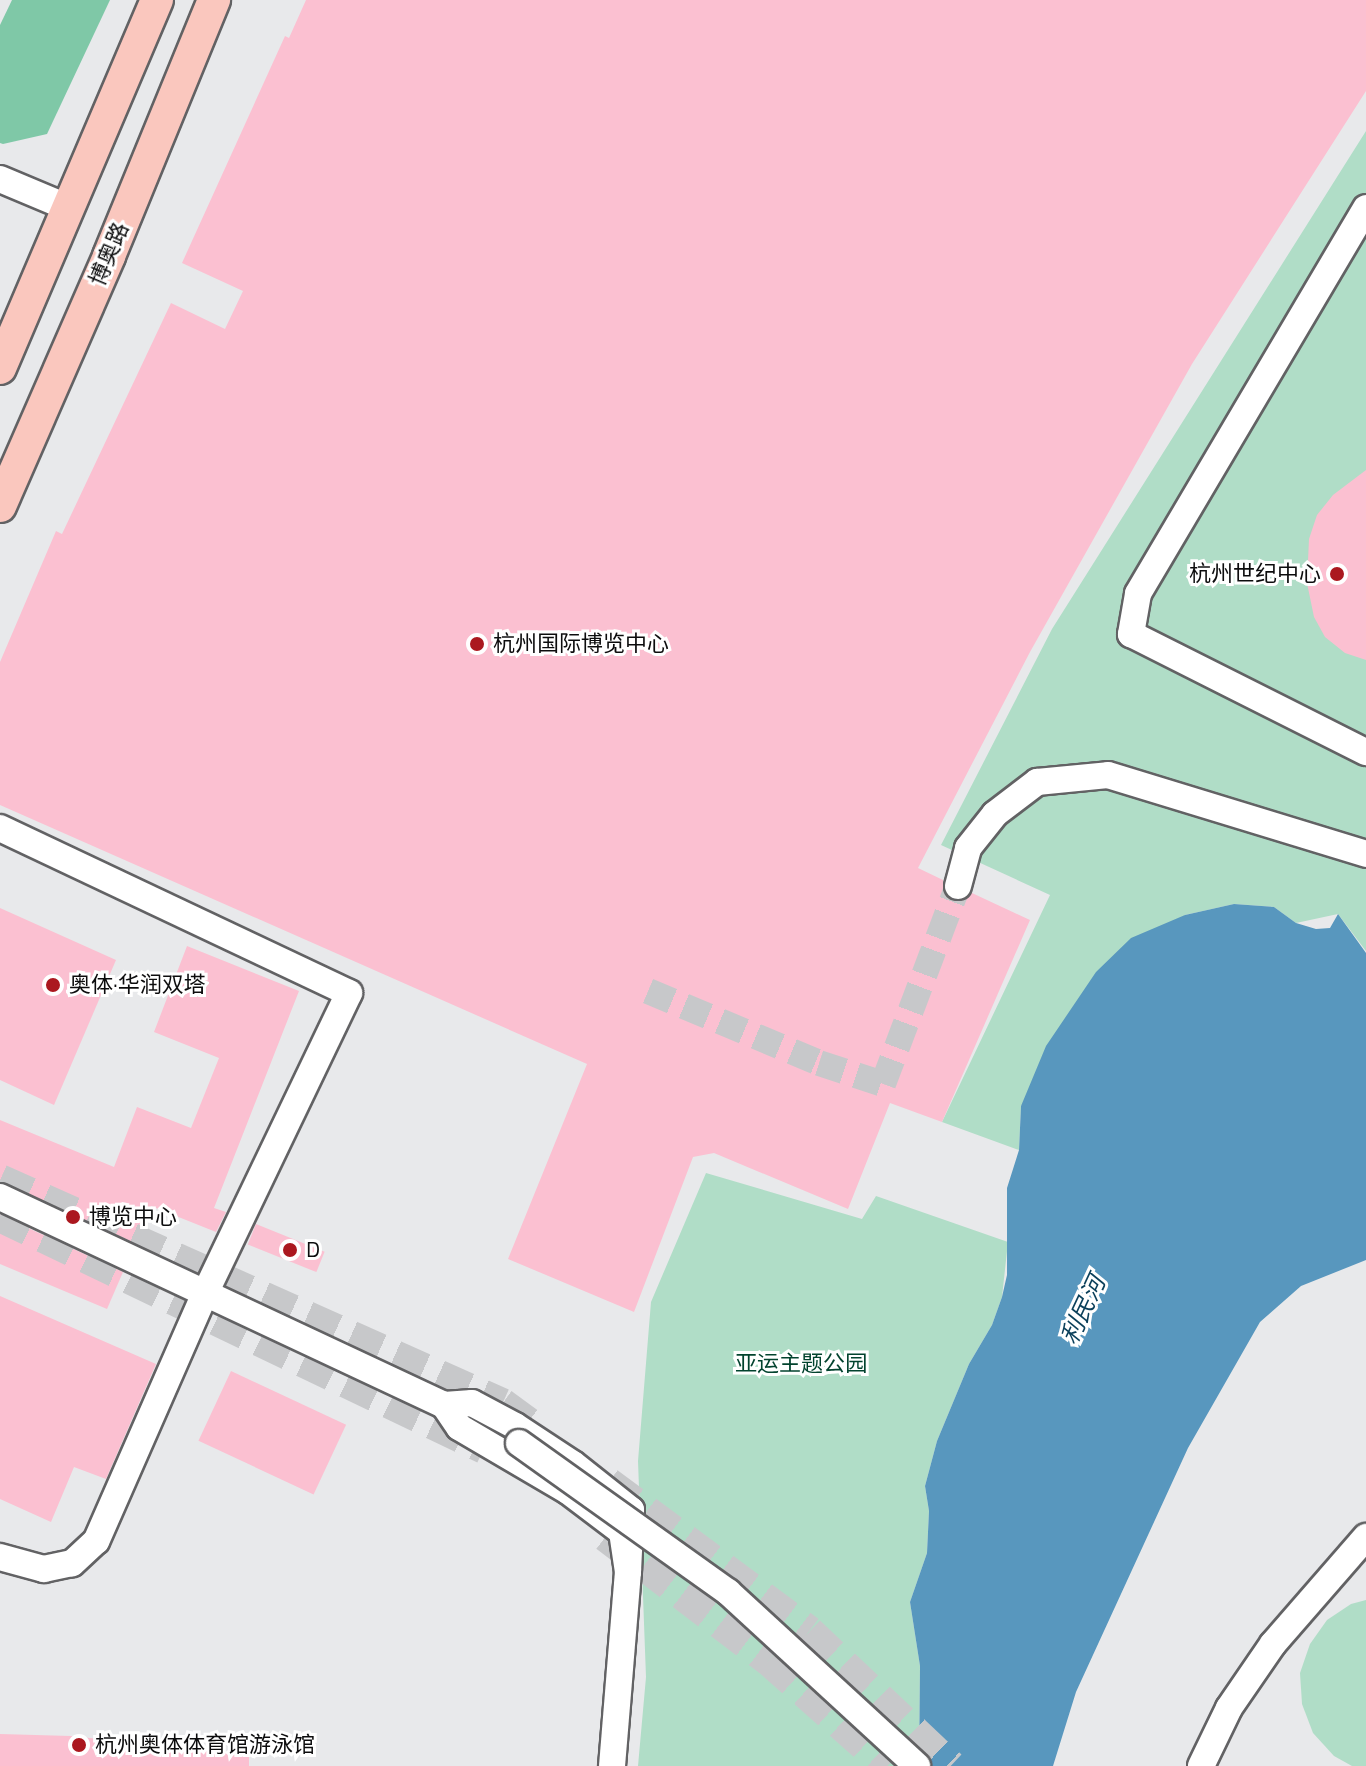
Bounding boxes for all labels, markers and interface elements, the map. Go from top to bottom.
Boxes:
street label: 博奥路 [84,218,134,290]
place label: 杭州世纪中心 [1189,561,1321,587]
marker: 杭州世纪中心 [1328,565,1346,583]
place label: 杭州国际博览中心 [493,631,669,657]
marker: 杭州国际博览中心 [468,635,486,653]
place label: 奥体·华润双塔 [69,972,206,998]
marker: 奥体·华润双塔 [44,976,62,994]
place label: 博览中心 [89,1204,177,1230]
marker: 博览中心 [64,1208,82,1226]
place label: D [306,1237,320,1263]
marker: D [281,1241,299,1259]
water label: 利民河 [1055,1271,1111,1349]
park label: 亚运主题公园 [735,1351,867,1377]
place label: 杭州奥体体育馆游泳馆 [95,1732,315,1758]
marker: 杭州奥体体育馆游泳馆 [70,1736,88,1754]

